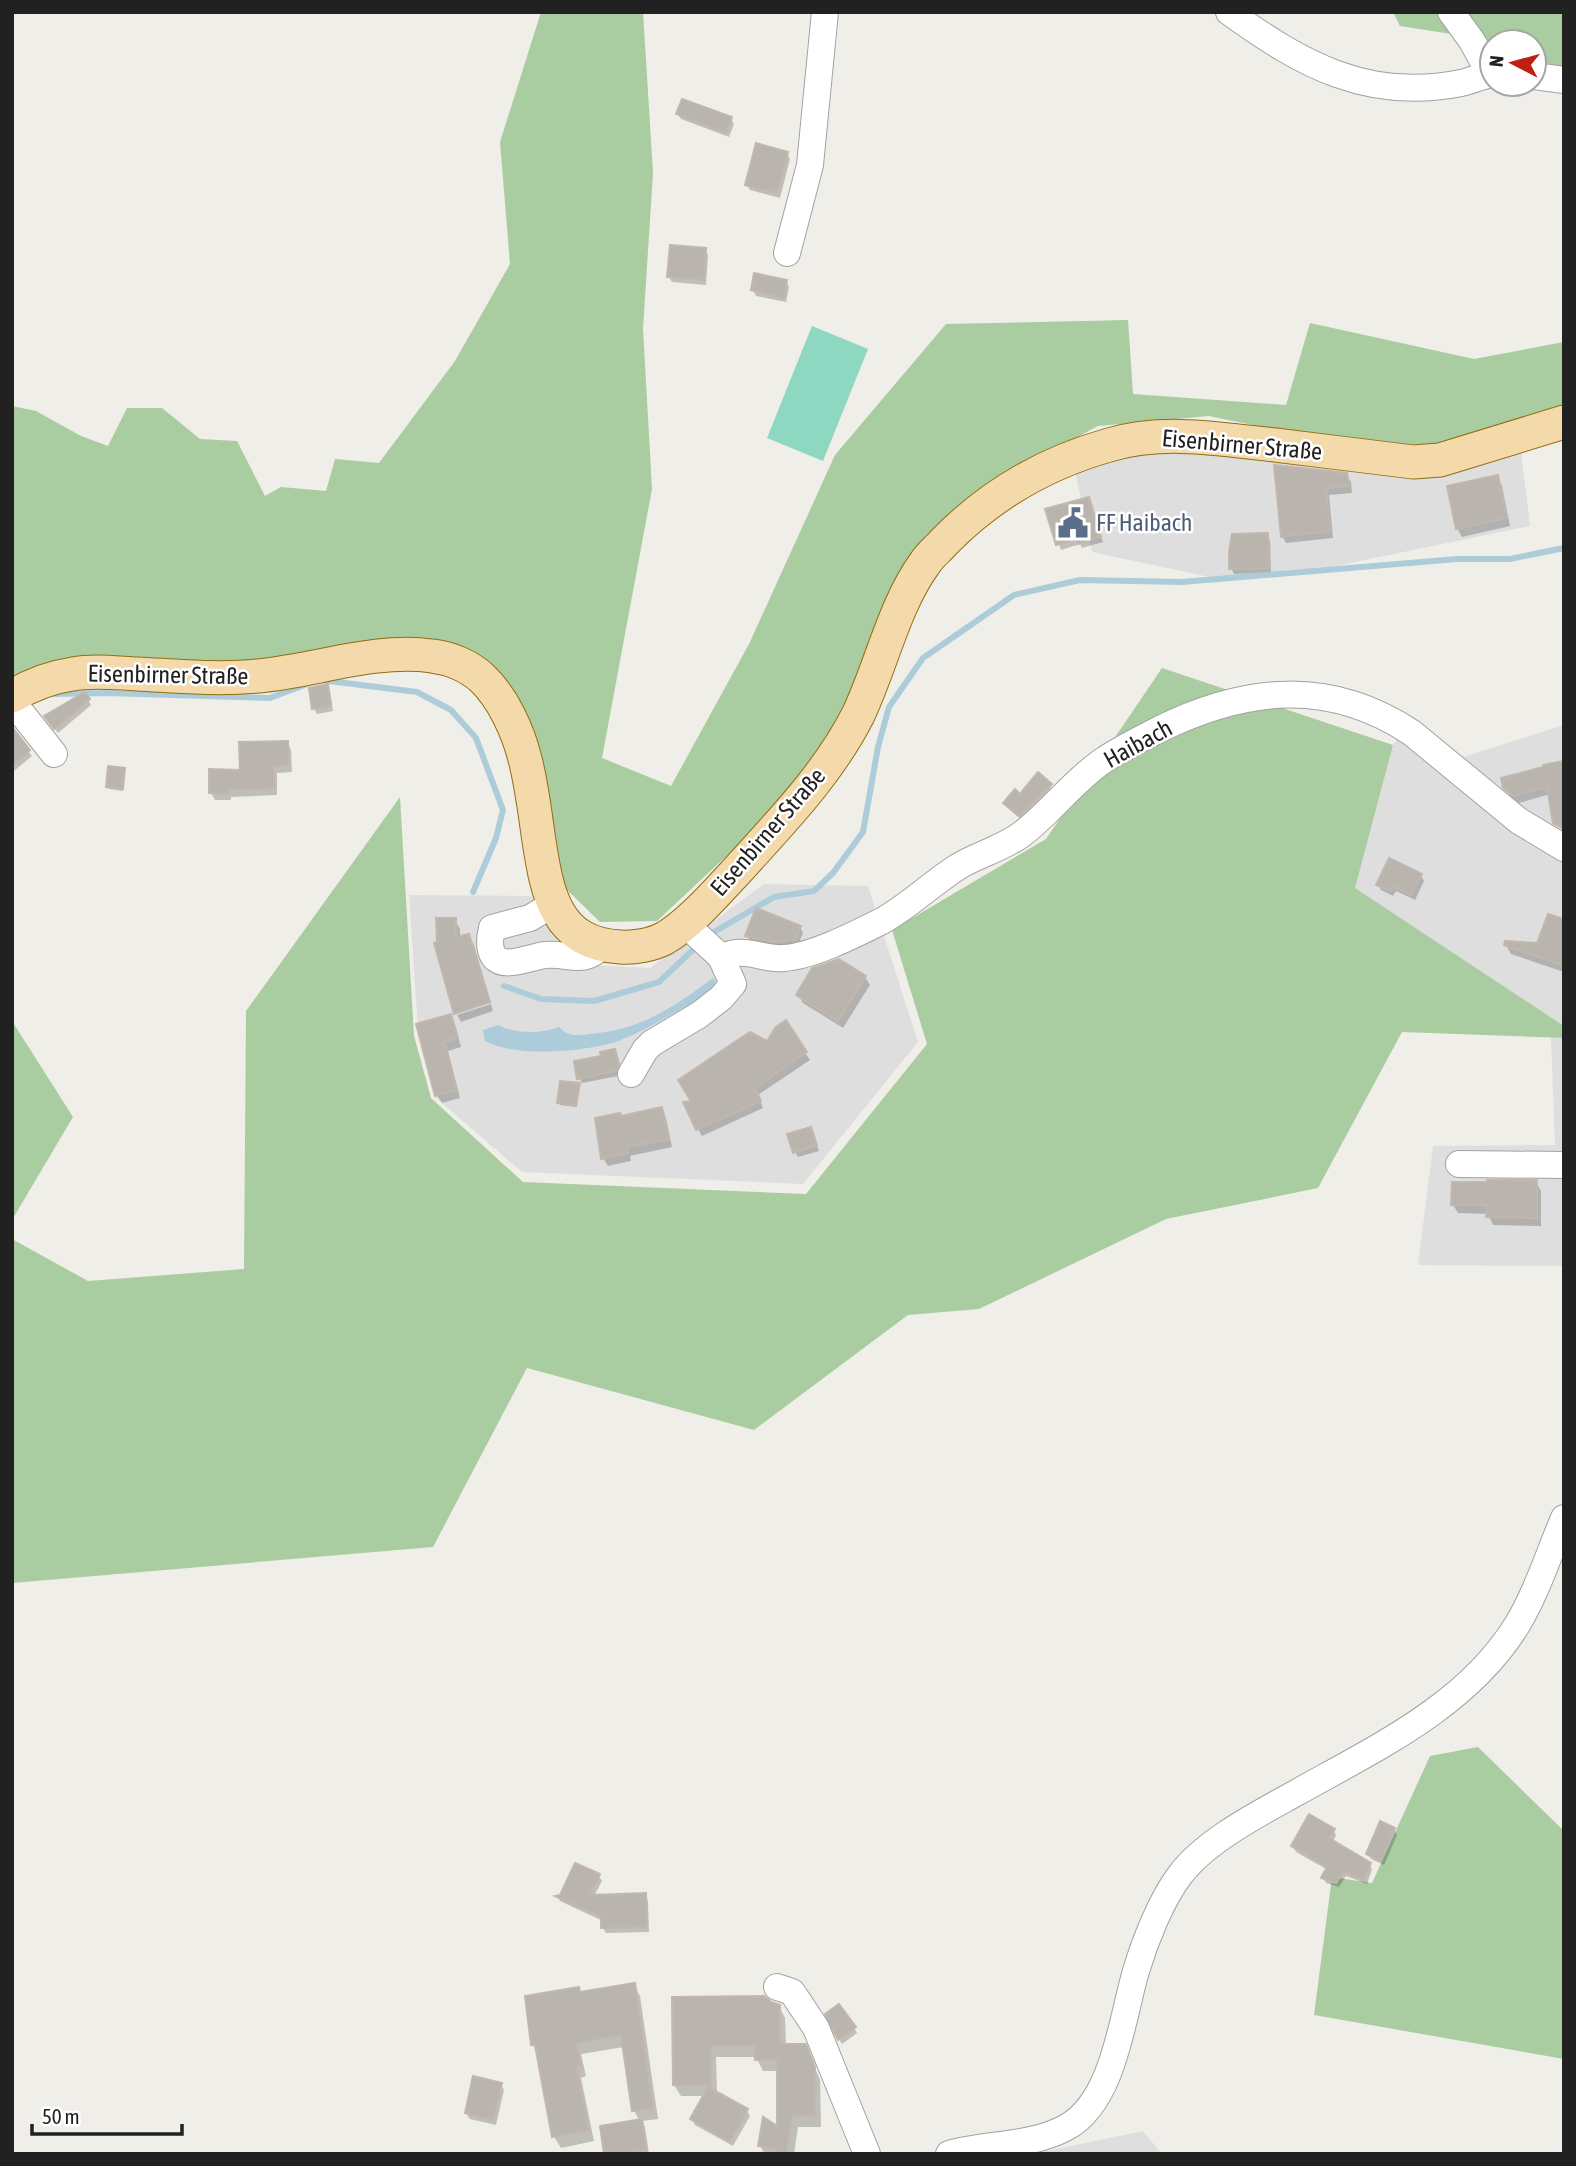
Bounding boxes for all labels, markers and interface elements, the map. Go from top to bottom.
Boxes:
north arrow [1478,28,1548,98]
text: N [1485,54,1508,68]
street label: Eisenbirner Straße [1161,424,1323,465]
public building icon: FF Haibach [1056,506,1090,540]
place label: FF Haibach [1096,509,1192,536]
street label: Eisenbirner Straße [88,660,249,689]
street label: Haibach [1099,714,1177,773]
street label: Eisenbirner Straße [705,762,830,901]
scale bar [32,2092,182,2136]
text: 50 m [42,2104,80,2128]

